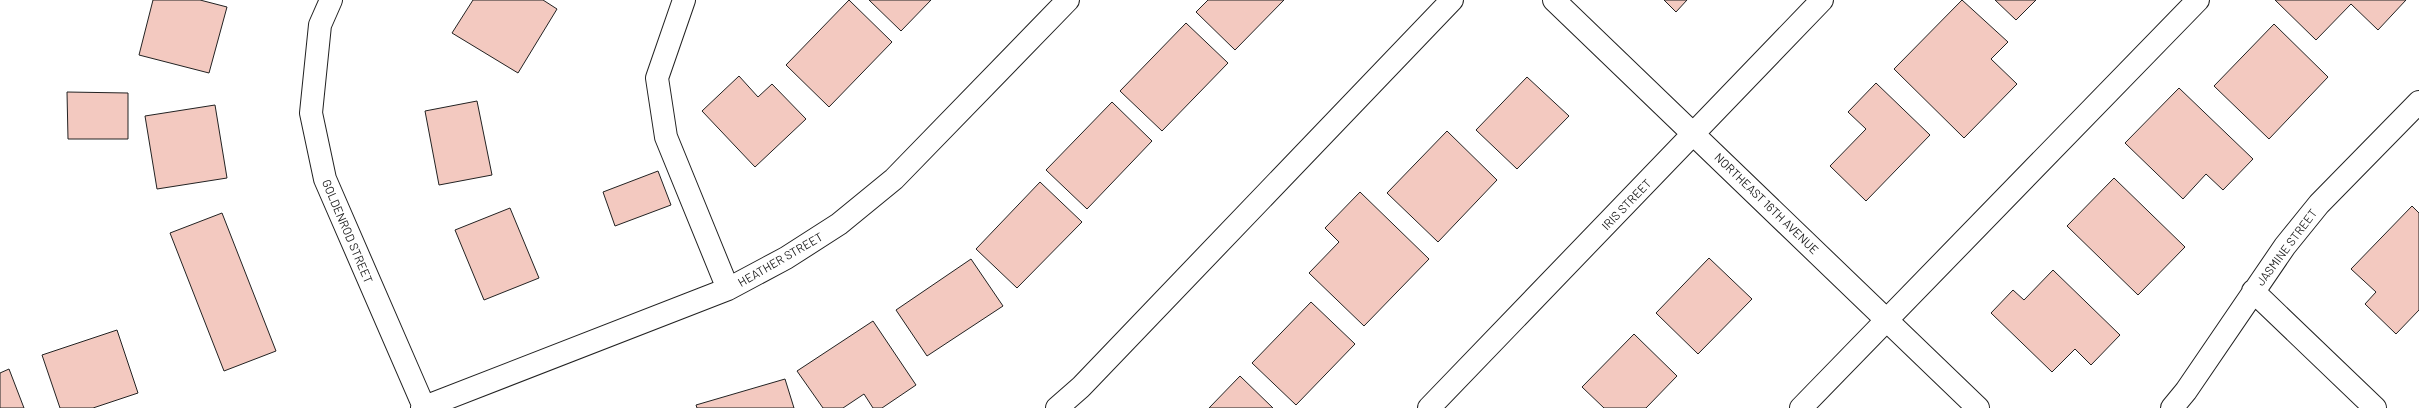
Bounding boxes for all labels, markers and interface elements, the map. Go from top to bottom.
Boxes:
street label: NORTHEAST 16TH AVENUE [1712,150,1822,256]
street label: IRIS STREET [1598,176,1654,232]
street label: GOLDENROD STREET [320,177,376,285]
street label: JASMINE STREET [2253,206,2319,288]
street label: HEATHER STREET [735,229,825,289]

